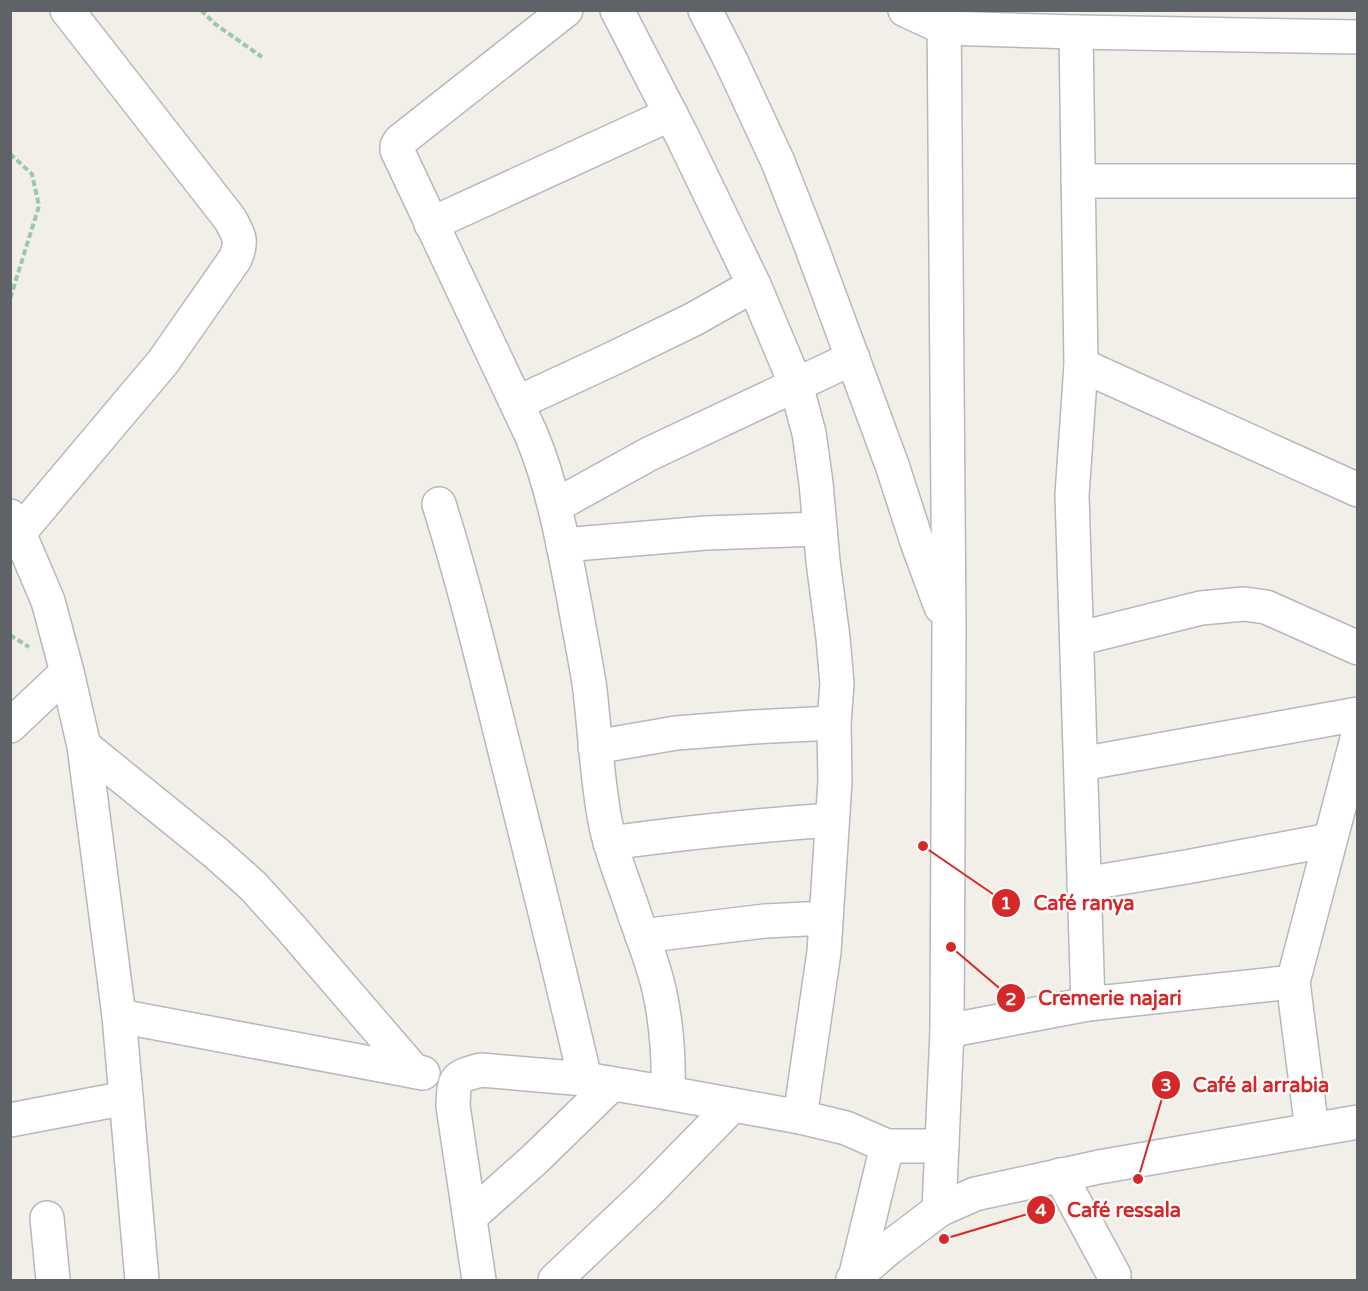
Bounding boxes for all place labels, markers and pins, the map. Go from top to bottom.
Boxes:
callout: Café ranya [991,884,1146,922]
callout: Cremerie najari [996,979,1194,1017]
callout: Café al arrabia [1151,1066,1341,1104]
callout: Café ressala [1026,1191,1193,1229]

